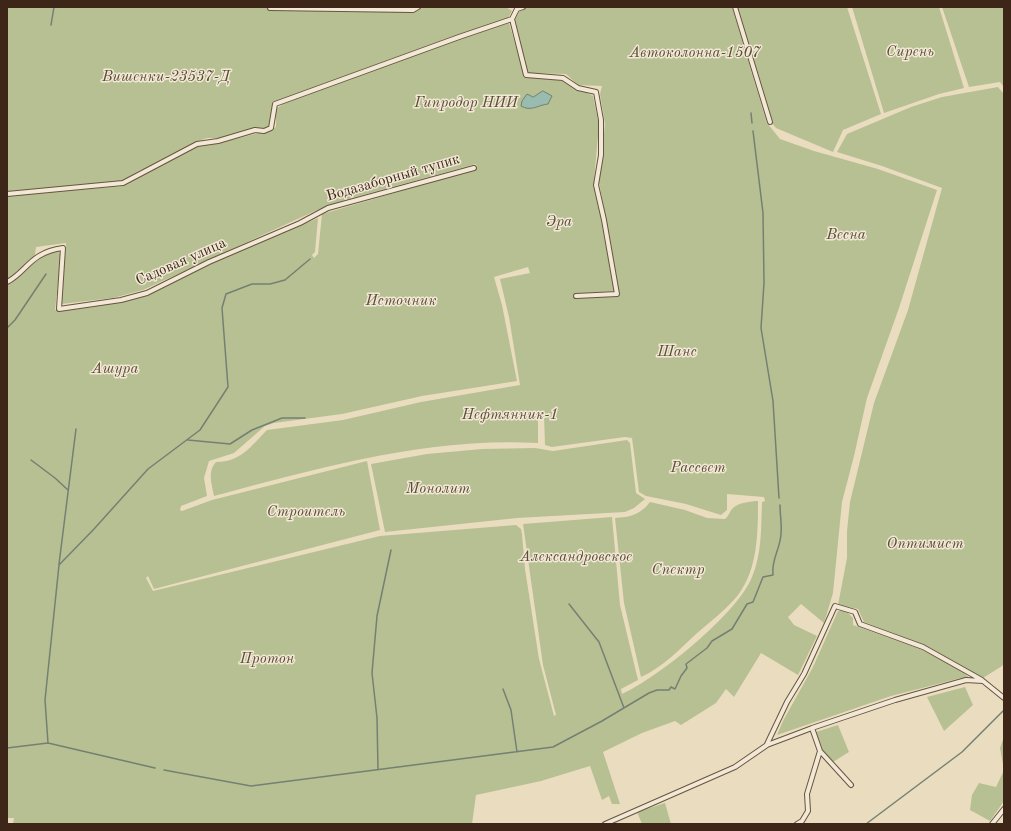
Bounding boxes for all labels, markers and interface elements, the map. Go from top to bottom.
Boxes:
park label: Сирень [886,43,934,61]
park label: Автоколонна-1507 [629,44,761,62]
park label: Вишенки-23537-Д [102,68,230,86]
park label: Гипродор НИИ [414,94,518,112]
street label: Водазаборный тупик [324,150,462,206]
park label: Эра [546,213,572,231]
park label: Весна [826,226,866,244]
street label: Садовая улица [133,234,229,290]
park label: Источник [366,292,436,310]
park label: Шанс [657,343,697,361]
park label: Ашура [92,360,138,378]
park label: Нефтянник-1 [462,406,558,424]
park label: Рассвет [670,459,726,477]
park label: Монолит [406,480,470,498]
park label: Строитель [267,503,345,521]
park label: Оптимист [887,535,963,553]
park label: Александровское [520,548,632,566]
park label: Спектр [651,561,705,579]
park label: Протон [240,650,294,668]

